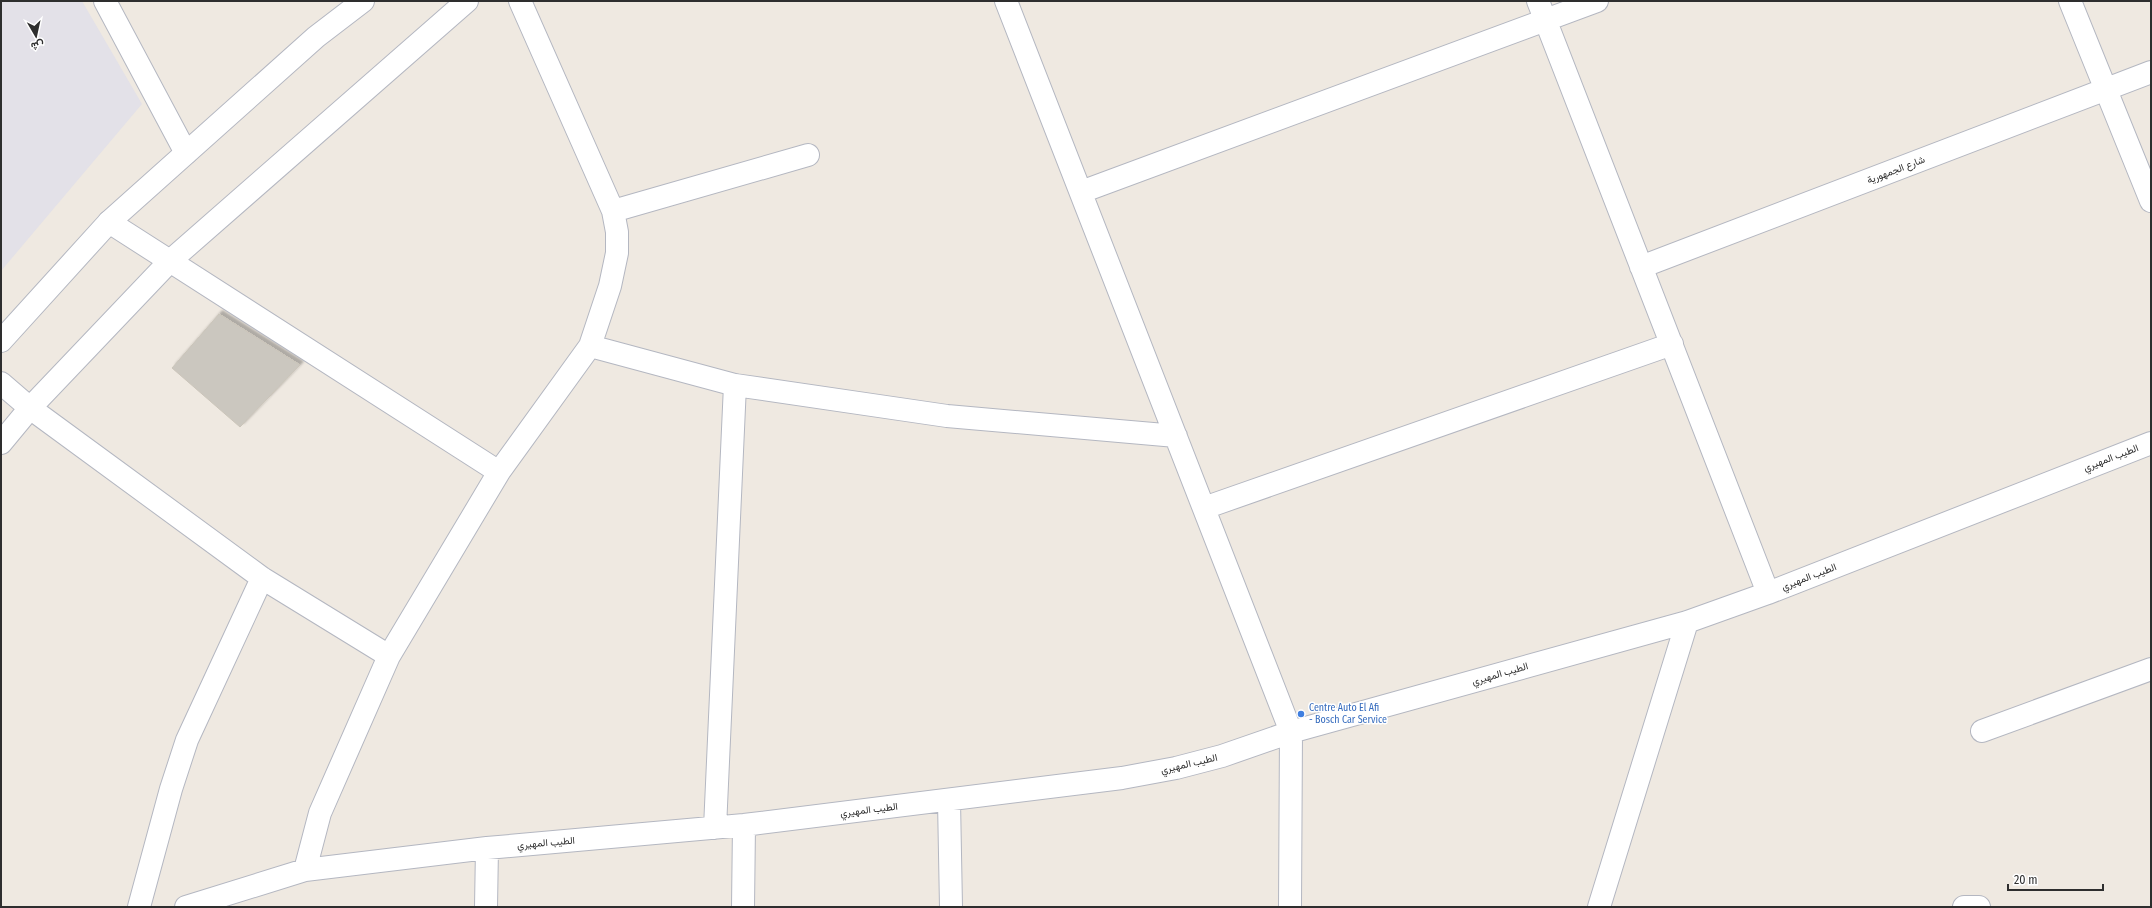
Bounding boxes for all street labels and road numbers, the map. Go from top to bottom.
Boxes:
street label: شارع الجمهورية [1865,153,1927,187]
street label: الطيب المهيري [2082,442,2141,476]
street label: الطيب المهيري [1780,561,1839,595]
street label: الطيب المهيري [1470,660,1530,690]
street label: الطيب المهيري [1159,752,1219,778]
street label: الطيب المهيري [839,801,899,821]
street label: الطيب المهيري [517,834,576,853]

